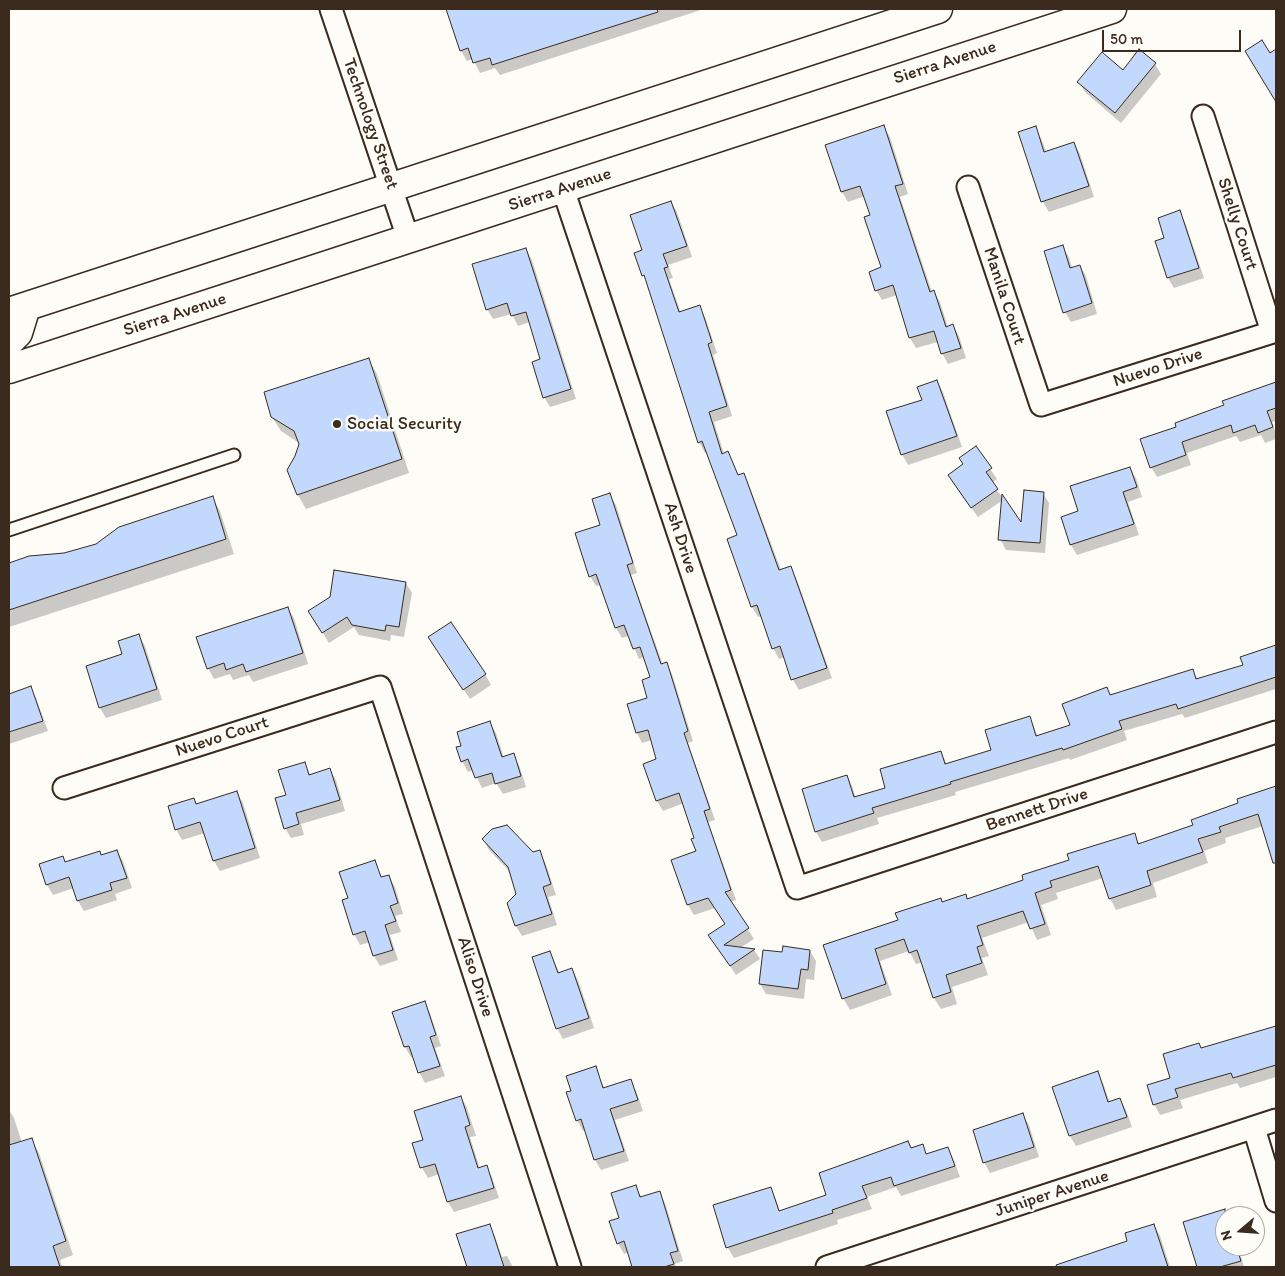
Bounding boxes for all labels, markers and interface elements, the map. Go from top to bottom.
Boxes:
scale bar [1105,20,1244,52]
text: 50 m [1110,30,1143,48]
street label: Sierra Avenue [891,36,999,90]
street label: Technology Street [337,56,403,192]
street label: Sierra Avenue [506,163,614,217]
street label: Shelly Court [1212,175,1262,273]
street label: Manila Court [978,244,1030,348]
street label: Sierra Avenue [121,288,229,342]
street label: Nuevo Drive [1111,343,1205,393]
place label: Social Security [347,413,461,435]
marker: Social Security [331,418,343,430]
street label: Ash Drive [658,500,702,576]
street label: Nuevo Court [173,712,271,762]
street label: Bennett Drive [983,783,1091,837]
street label: Aliso Drive [452,934,498,1020]
street label: Juniper Avenue [992,1165,1112,1223]
north arrow [1215,1206,1265,1256]
text: N [1217,1228,1236,1243]

